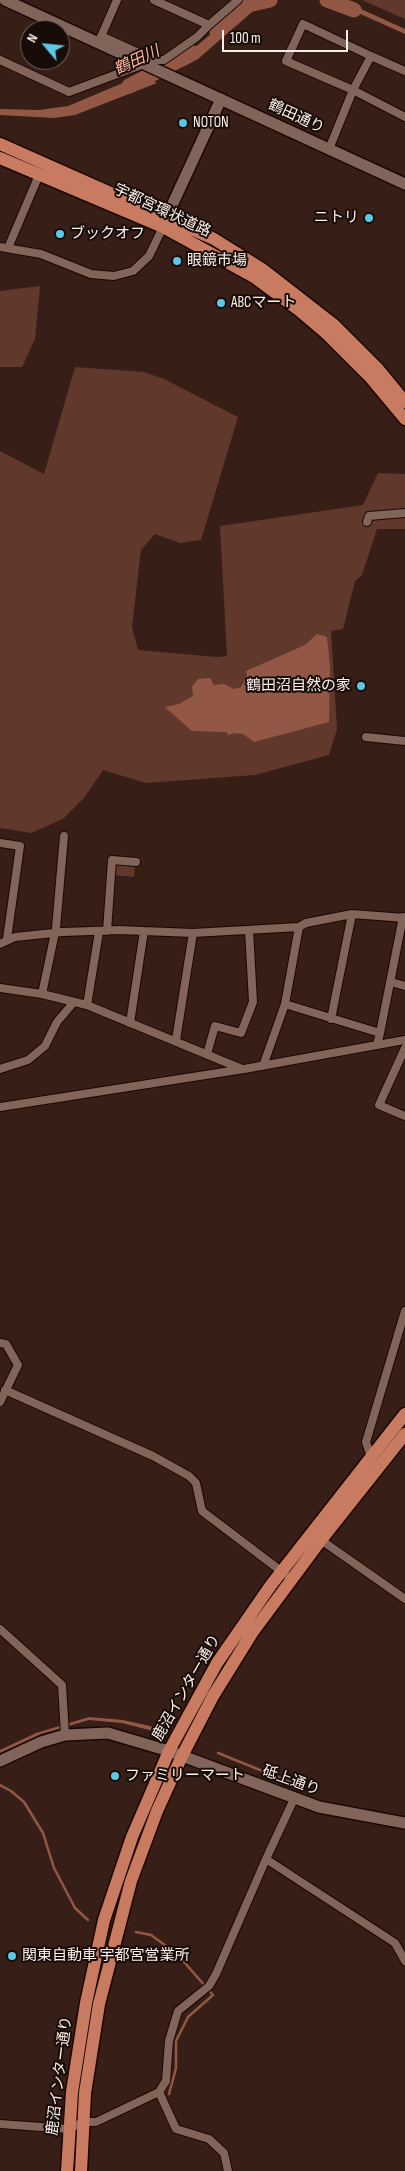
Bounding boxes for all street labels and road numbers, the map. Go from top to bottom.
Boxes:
street label: 鶴田通り [265,96,327,138]
street label: 宇都宮環状道路 [111,181,213,241]
street label: 鹿沼インター通り [149,1632,225,1744]
street label: 砥上通り [260,1762,322,1800]
street label: 鹿沼インター通り [44,2015,76,2137]

